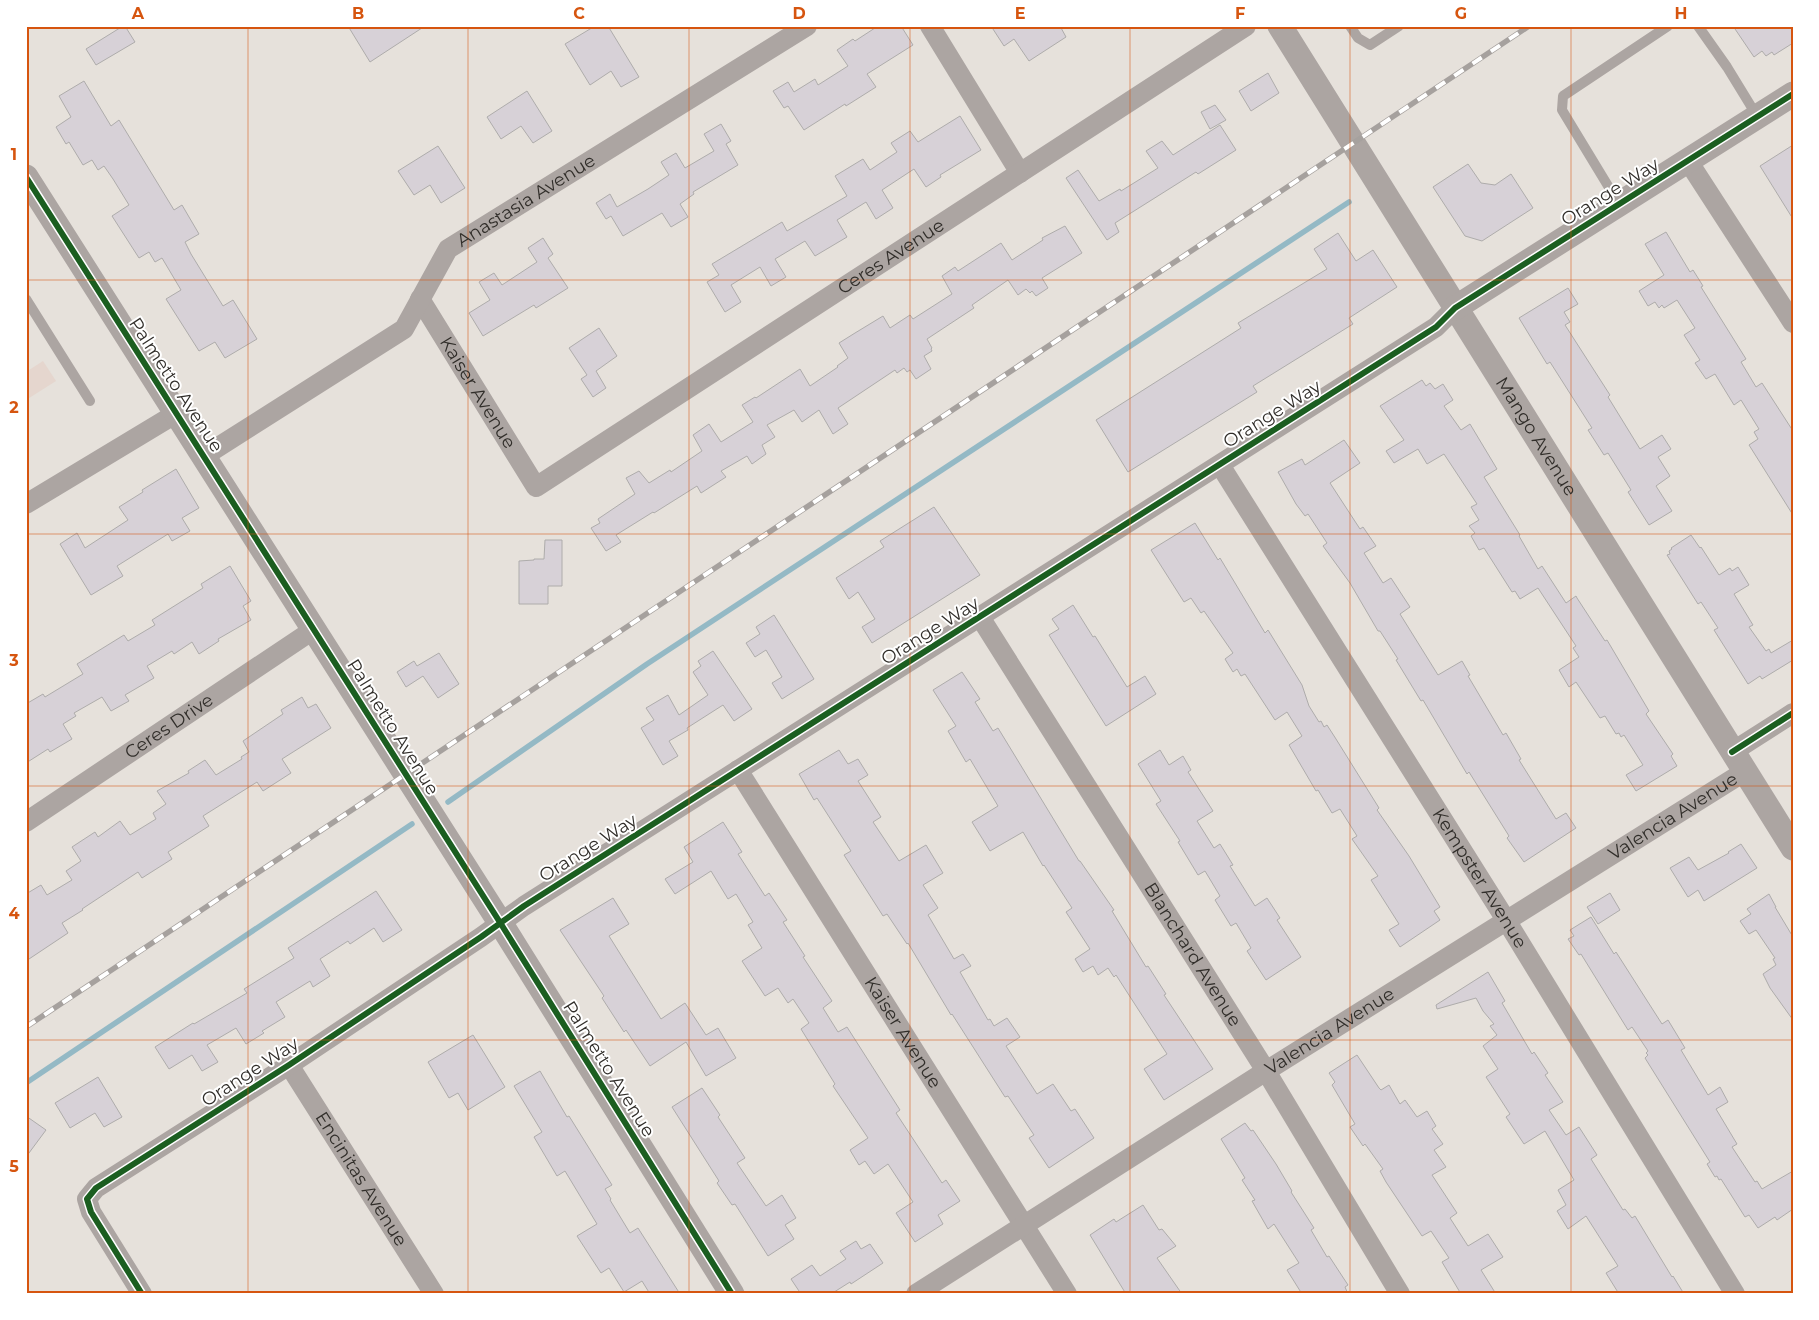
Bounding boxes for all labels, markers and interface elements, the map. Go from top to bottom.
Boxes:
text: A [131,4,145,23]
text: B [352,4,364,23]
text: C [573,4,585,23]
text: D [792,4,806,23]
text: E [1015,4,1025,23]
text: F [1235,4,1245,23]
text: G [1455,4,1467,23]
text: H [1675,4,1687,23]
text: 1 [11,145,17,164]
street label: Anastasia Avenue [453,149,599,252]
street label: Orange Way [1557,153,1663,231]
street label: Ceres Avenue [833,214,948,299]
street label: Palmetto Avenue [124,314,228,457]
street label: Kaiser Avenue [435,333,521,453]
street label: Mango Avenue [1491,373,1582,500]
street label: Orange Way [1219,375,1325,453]
text: 2 [9,398,19,417]
street label: Orange Way [877,592,983,670]
text: 3 [8,651,19,670]
street label: Palmetto Avenue [342,655,444,799]
street label: Ceres Drive [121,689,217,764]
street label: Valencia Avenue [1604,768,1742,865]
street label: Kempster Avenue [1428,804,1532,952]
street label: Orange Way [535,809,641,887]
street label: Blanchard Avenue [1139,879,1246,1031]
text: 4 [8,904,20,923]
street label: Kaiser Avenue [860,973,946,1093]
street label: Valencia Avenue [1261,983,1398,1080]
street label: Palmetto Avenue [558,997,660,1141]
street label: Orange Way [197,1032,303,1112]
street label: Encinitas Avenue [310,1108,412,1251]
text: 5 [9,1157,19,1176]

